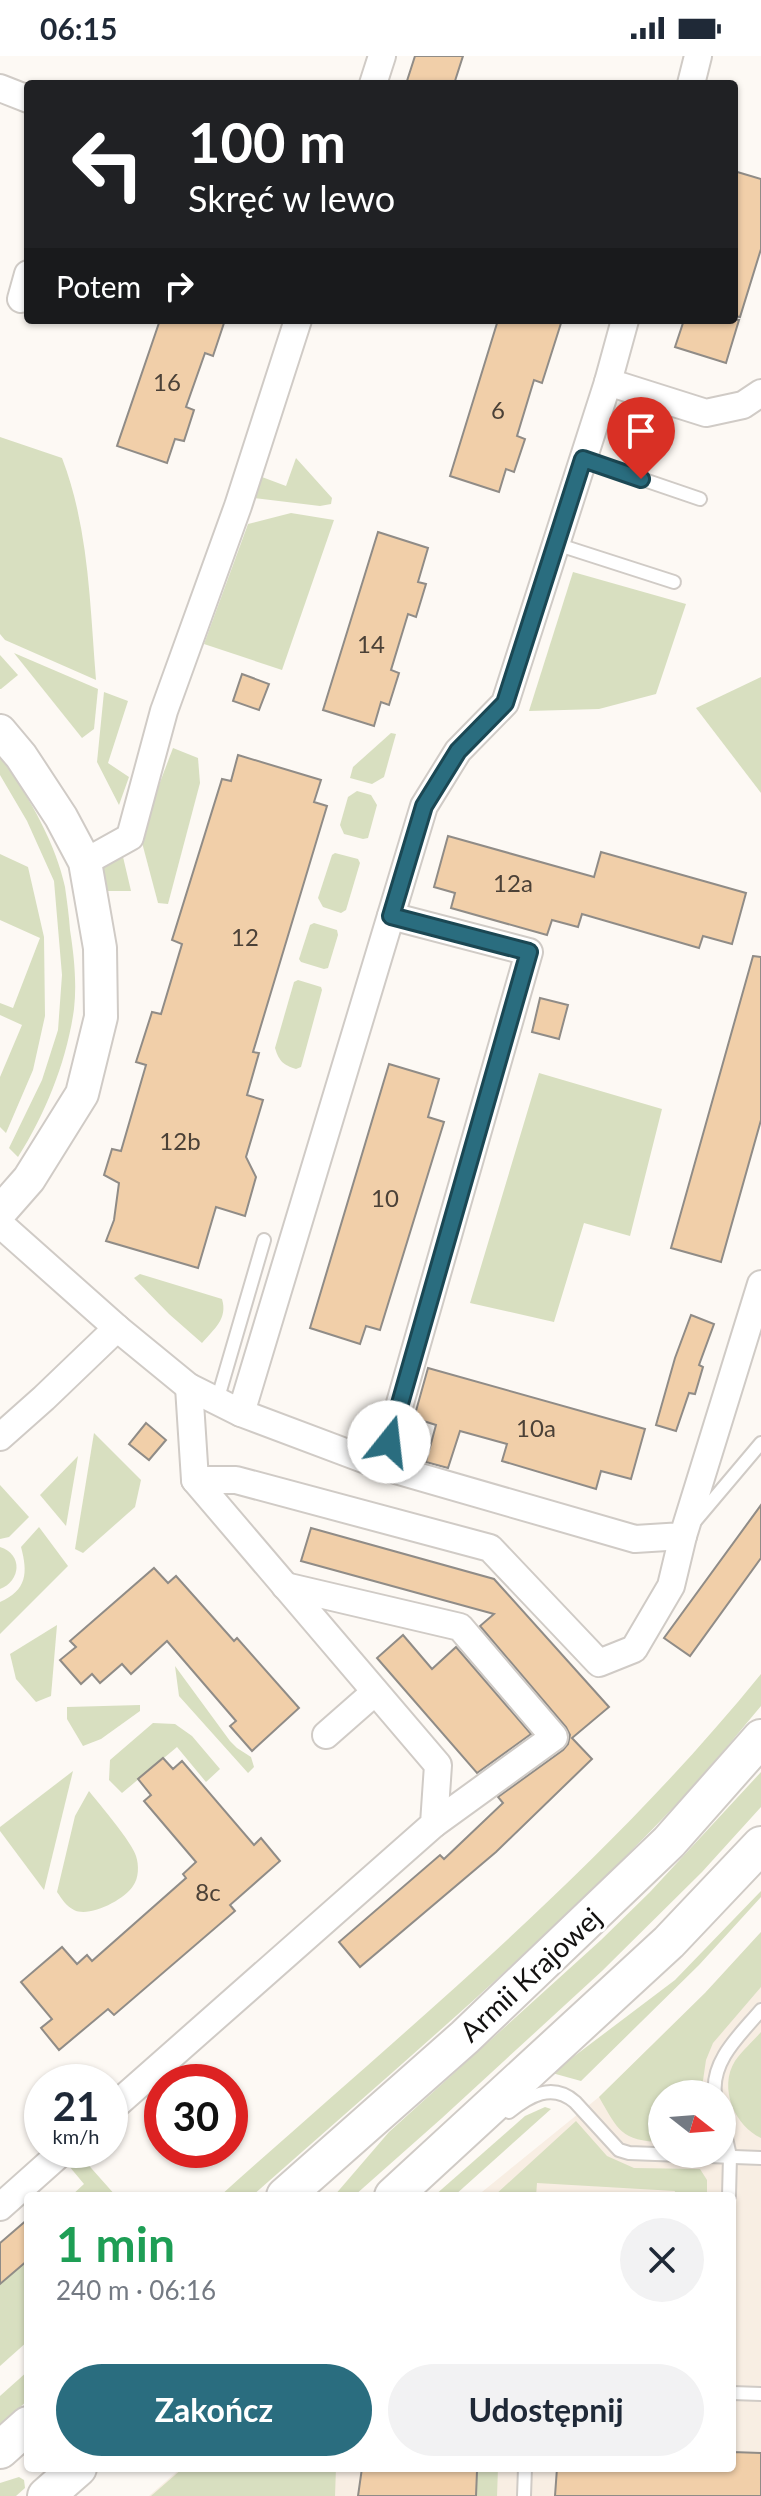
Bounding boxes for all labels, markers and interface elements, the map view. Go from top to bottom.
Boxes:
text: 06:15 [40,10,117,46]
text: 100 m [188,108,346,175]
icon: left [56,112,160,216]
text: Skręć w lewo [188,176,395,220]
icon: right [157,264,201,308]
text: Potem [56,268,141,304]
house number: 16 [153,367,181,396]
house number: 6 [491,395,505,424]
pin [607,397,675,479]
icon: arrive [619,409,663,453]
house number: 14 [357,629,385,658]
house number: 12a [493,868,533,897]
house number: 12 [231,922,259,951]
house number: 12b [159,1126,201,1155]
house number: 10 [371,1183,399,1212]
position arrow [347,1400,431,1484]
house number: 10a [516,1413,556,1442]
house number: 8c [195,1877,221,1906]
street label: Armii Krajowej [452,1900,608,2048]
speed limit sign: 30 [144,2064,248,2168]
north arrow [648,2080,736,2168]
map controls [648,2080,736,2168]
text: 21 [53,2082,99,2130]
text: km/h [53,2124,99,2148]
text: 1 min [56,2215,175,2272]
button: close [620,2218,704,2302]
text: 240 m · 06:16 [56,2274,216,2306]
button: Zakończ [56,2364,372,2456]
button: Udostępnij [388,2364,704,2456]

